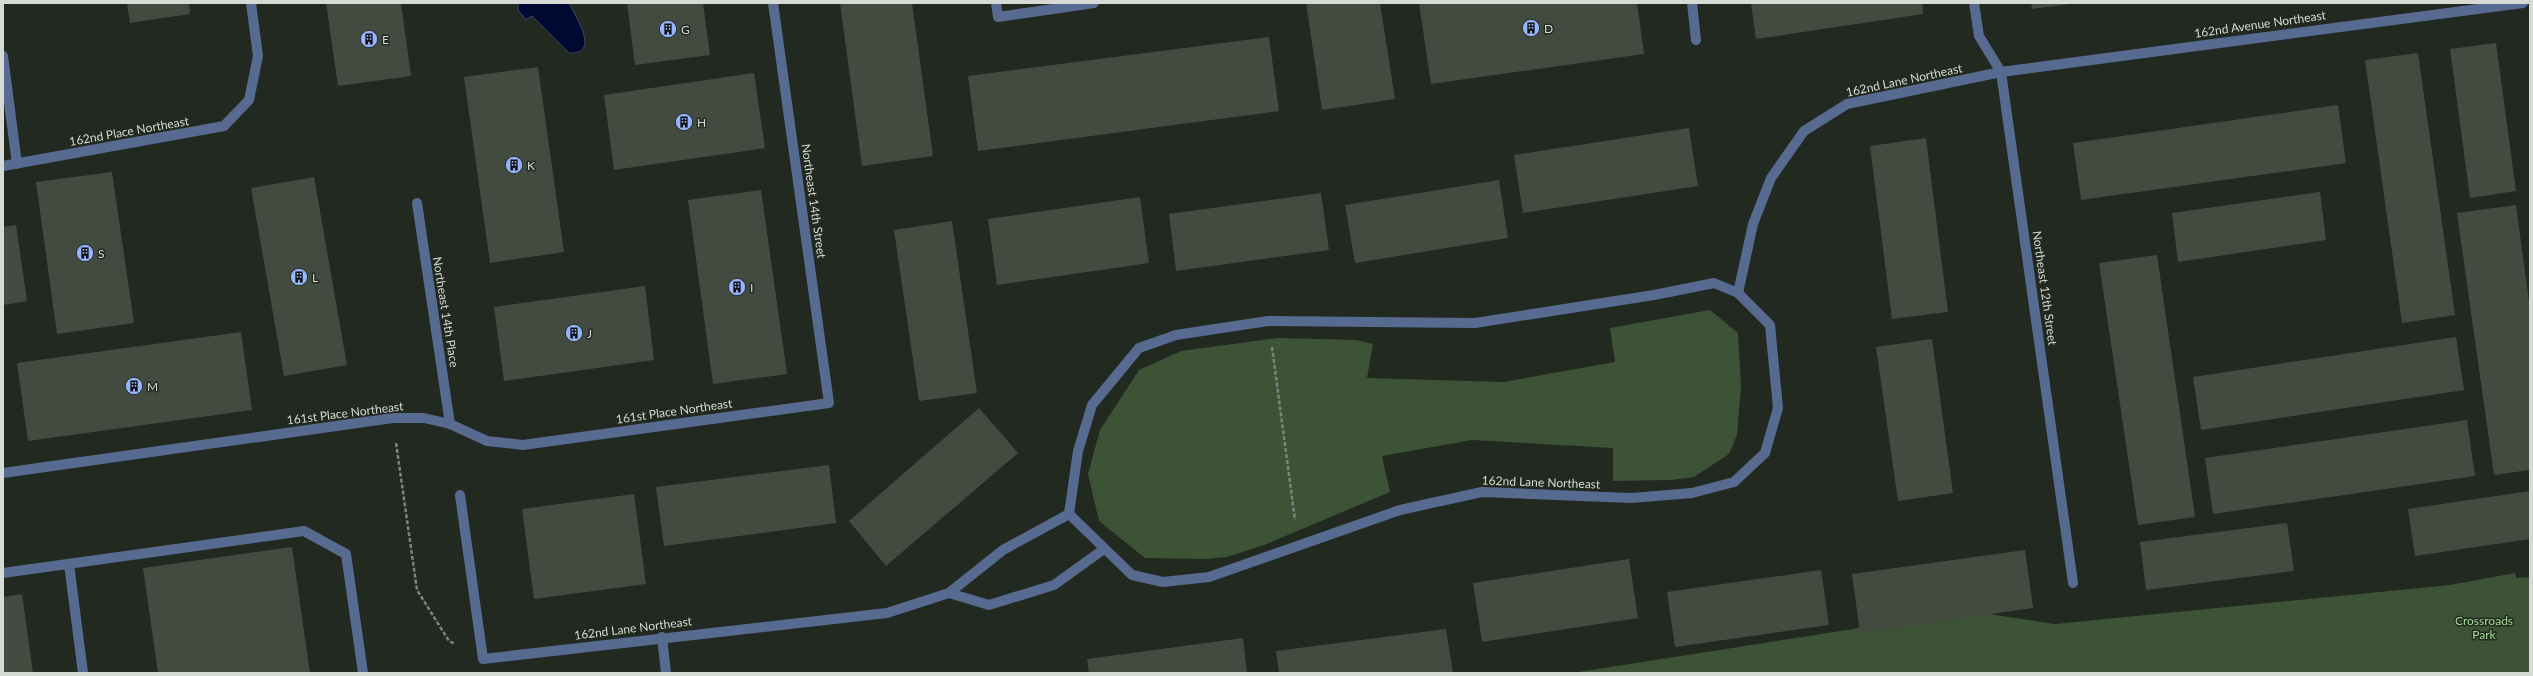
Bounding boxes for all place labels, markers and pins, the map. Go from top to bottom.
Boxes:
building icon: D [1521,18,1541,38]
building icon: G [658,19,678,39]
place label: D [1544,21,1553,36]
place label: G [681,22,690,37]
building icon: E [359,29,379,49]
place label: E [382,32,389,47]
building icon: H [674,112,694,132]
place label: H [697,115,706,130]
building icon: K [504,155,524,175]
place label: K [527,158,535,173]
building icon: S [75,243,95,263]
place label: S [98,246,105,261]
building icon: L [289,267,309,287]
place label: L [312,270,318,285]
building icon: I [727,277,747,297]
place label: I [750,280,753,295]
building icon: J [564,323,584,343]
place label: J [587,326,592,341]
building icon: M [124,376,144,396]
place label: M [147,379,158,394]

